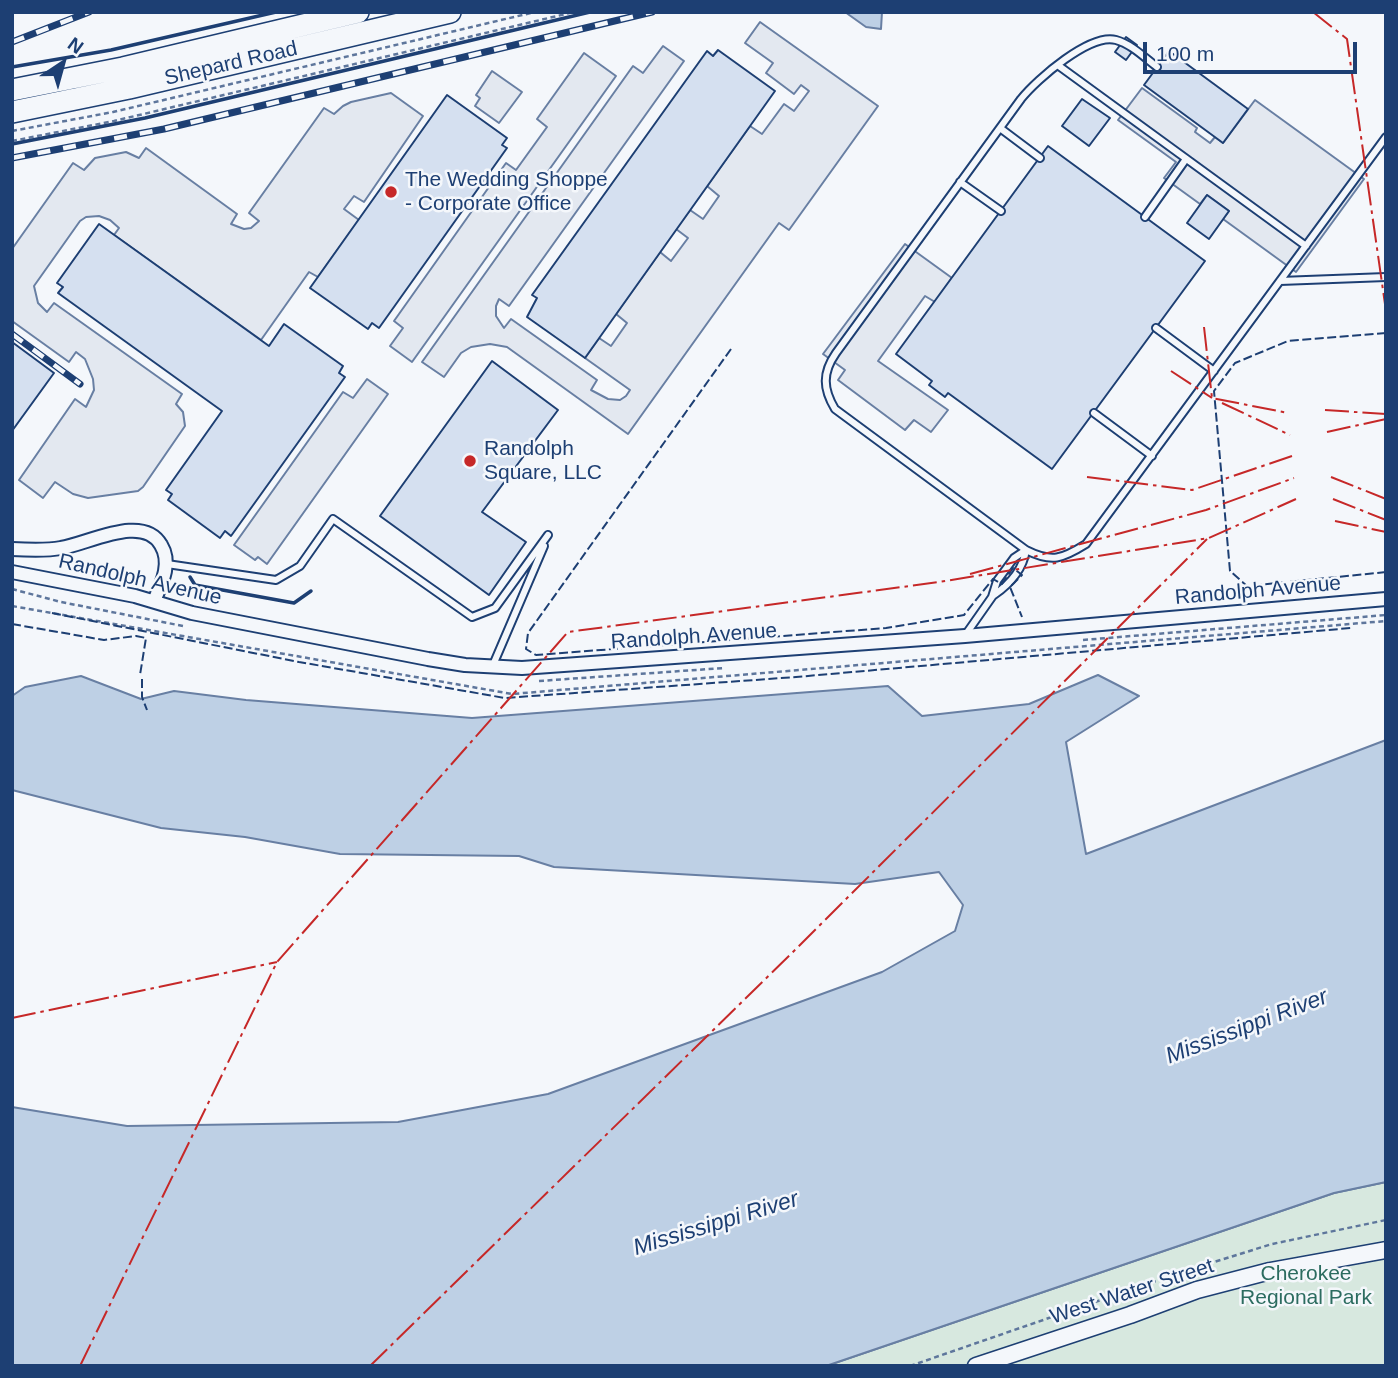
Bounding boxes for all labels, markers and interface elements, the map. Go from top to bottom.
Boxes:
north arrow [28,28,98,98]
scale bar [1146,28,1360,72]
text: N [64,33,87,58]
street label: Shepard Road [162,36,300,92]
text: 100 m [1156,42,1214,65]
place label: The Wedding Shoppe - Corporate Office [405,167,608,217]
marker: The Wedding Shoppe - Corporate Office [383,184,399,200]
place label: Randolph Square, LLC [484,436,602,486]
marker: Randolph Square, LLC [462,453,478,469]
street label: Randolph Avenue [56,549,224,611]
street label: Randolph Avenue [1174,571,1342,611]
street label: Randolph Avenue [610,619,778,655]
water label: Mississippi River [1162,983,1332,1071]
water label: Mississippi River [630,1186,802,1262]
street label: West Water Street [1047,1254,1217,1330]
park label: Cherokee Regional Park [1240,1261,1372,1311]

